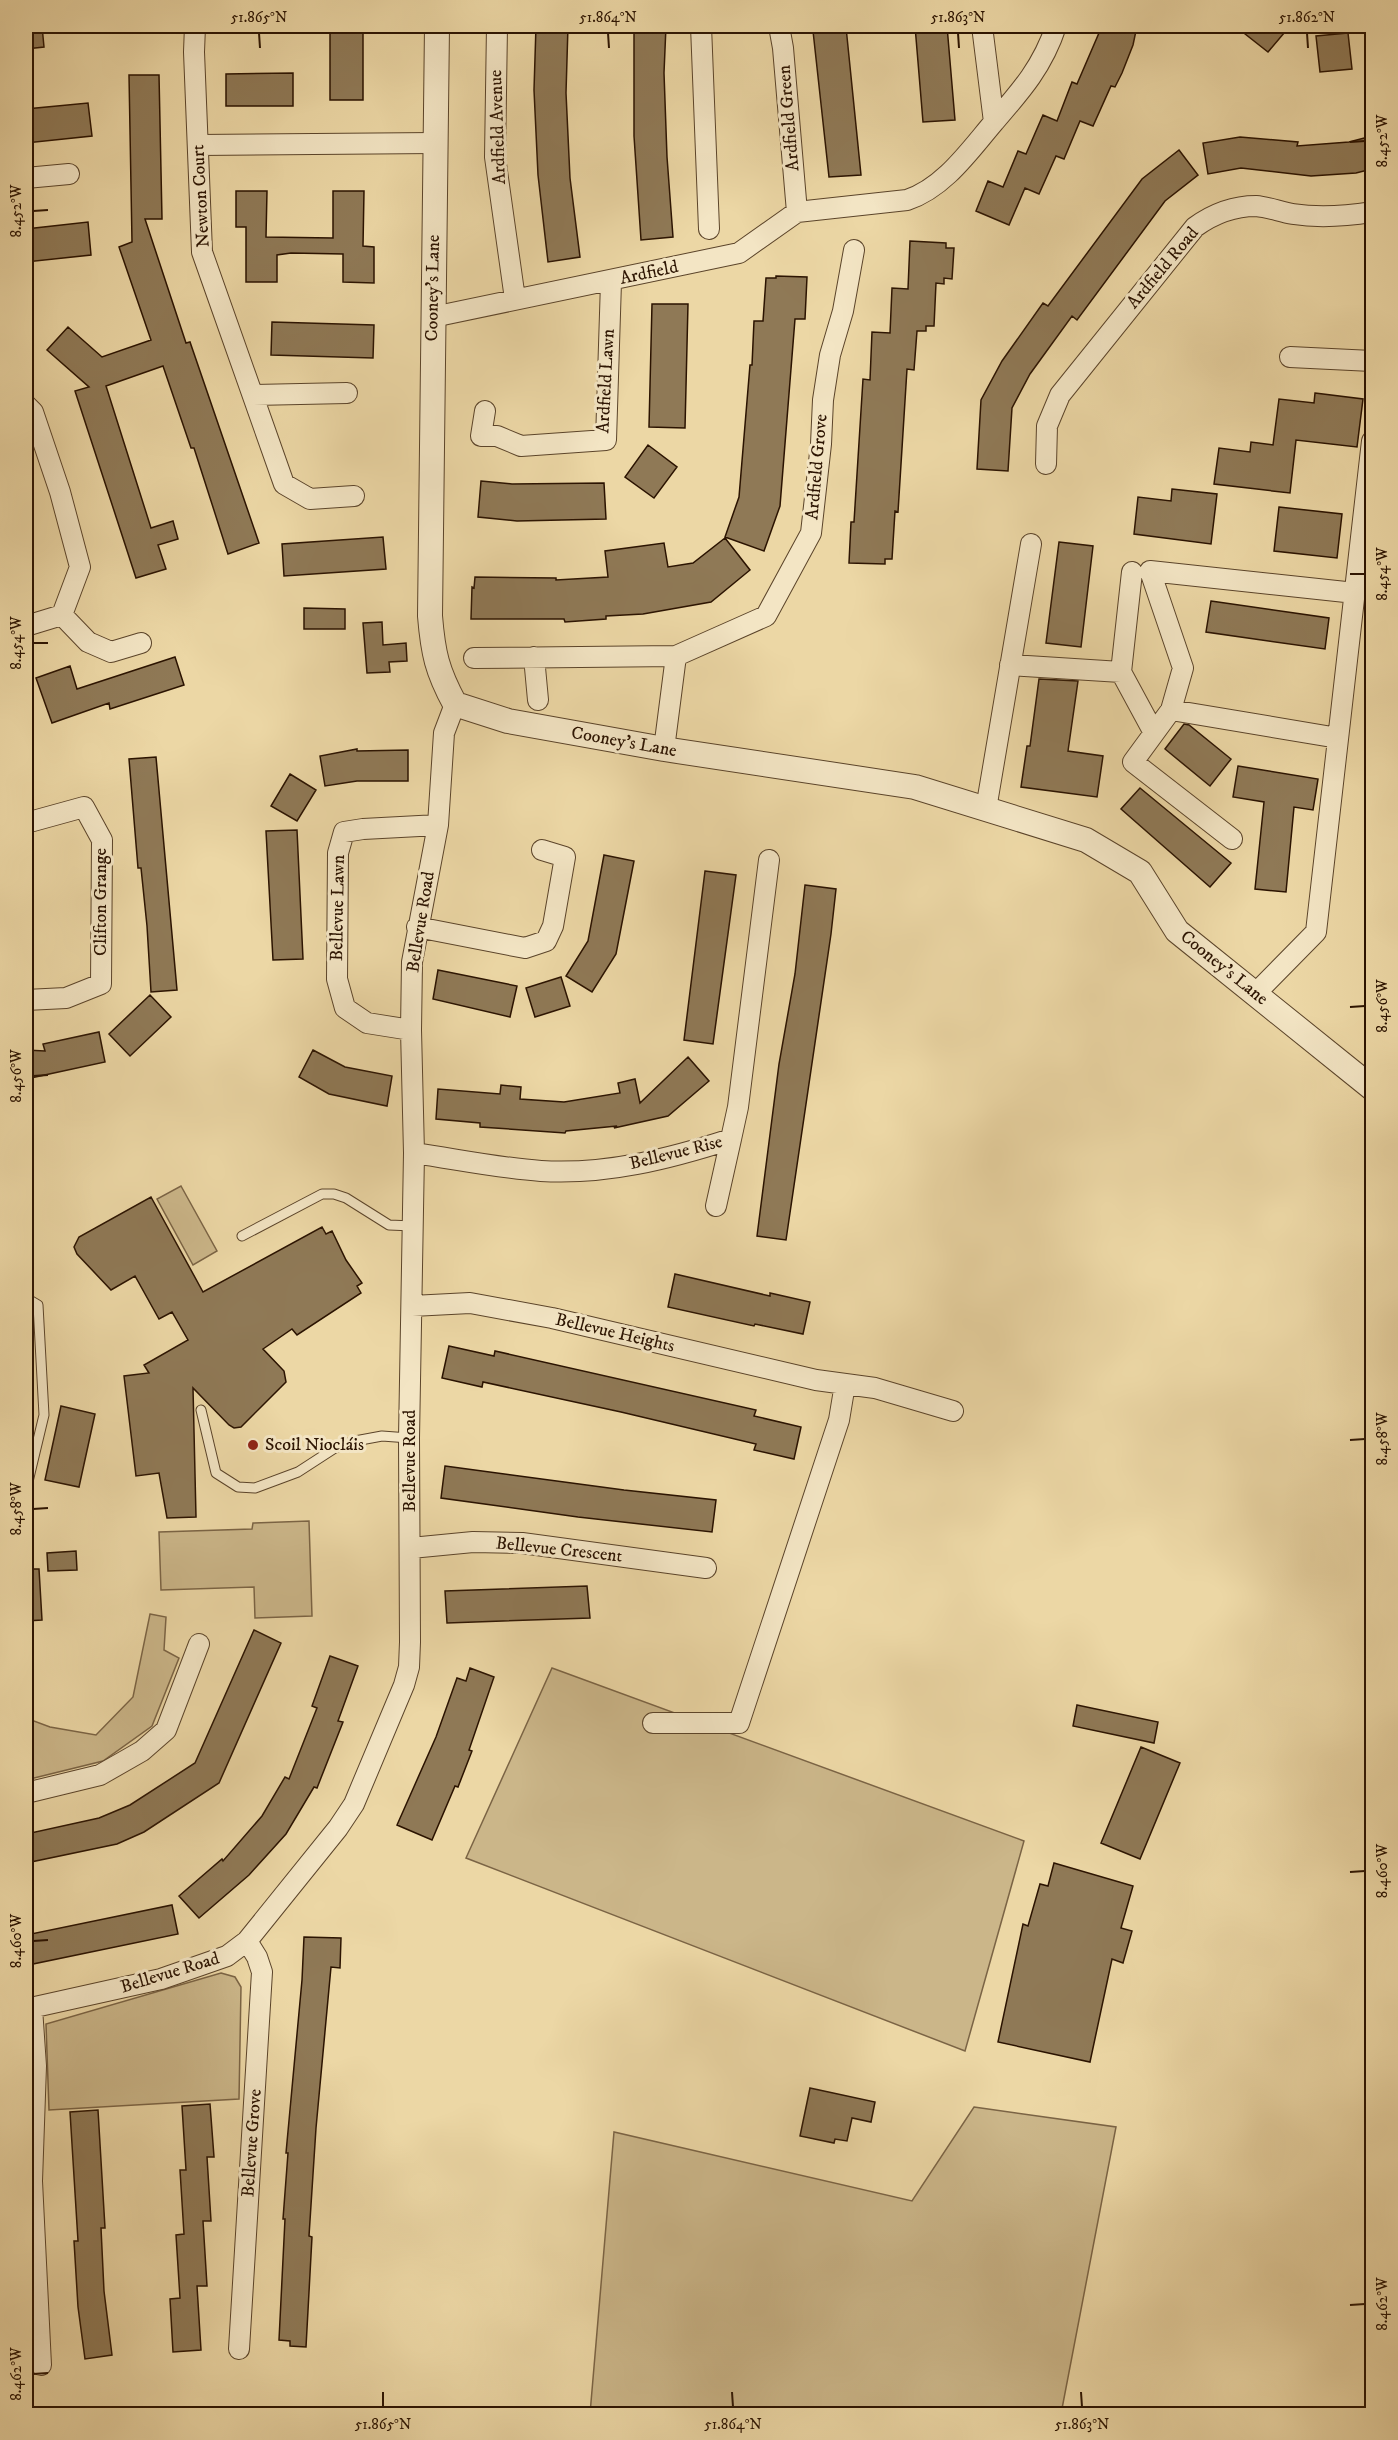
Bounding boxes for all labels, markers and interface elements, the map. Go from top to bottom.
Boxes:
text: 51.865°N [231,8,287,27]
text: 51.864°N [579,8,637,27]
text: 51.863°N [931,8,985,27]
text: 51.862°N [1279,8,1335,27]
street label: Ardfield Green [773,63,805,172]
street label: Ardfield Avenue [485,69,511,185]
text: 8.452°W [1373,114,1392,168]
street label: Newton Court [187,144,215,248]
text: 8.452°W [7,184,26,238]
street label: Ardfield Road [1122,223,1204,313]
street label: Cooney's Lane [421,234,445,342]
street label: Ardfield [618,256,680,290]
street label: Ardfield Lawn [592,328,620,434]
street label: Ardfield Grove [801,413,833,521]
text: 8.454°W [1373,547,1392,601]
text: 8.454°W [7,616,26,670]
street label: Cooney's Lane [570,722,678,762]
street label: Clifton Grange [90,848,112,956]
street label: Bellevue Lawn [326,854,350,961]
street label: Bellevue Road [402,870,440,974]
street label: Cooney's Lane [1176,926,1272,1010]
text: 8.456°W [1373,979,1392,1033]
text: 8.456°W [7,1049,26,1103]
street label: Bellevue Rise [627,1131,725,1175]
street label: Bellevue Heights [553,1309,677,1357]
street label: Bellevue Road [399,1410,421,1512]
text: 8.458°W [1373,1412,1392,1466]
place label: Scoil Niocláis [265,1434,364,1456]
marker: Scoil Niocláis [246,1438,260,1452]
text: 8.458°W [7,1482,26,1536]
street label: Bellevue Crescent [495,1532,624,1568]
text: 8.460°W [1373,1844,1392,1898]
text: 8.460°W [7,1914,26,1968]
street label: Bellevue Road [118,1948,222,1998]
street label: Bellevue Grove [237,2088,267,2198]
text: 8.462°W [1373,2277,1392,2331]
text: 8.462°W [7,2347,26,2401]
text: 51.865°N [355,2415,411,2434]
text: 51.864°N [704,2415,762,2434]
text: 51.863°N [1055,2415,1109,2434]

